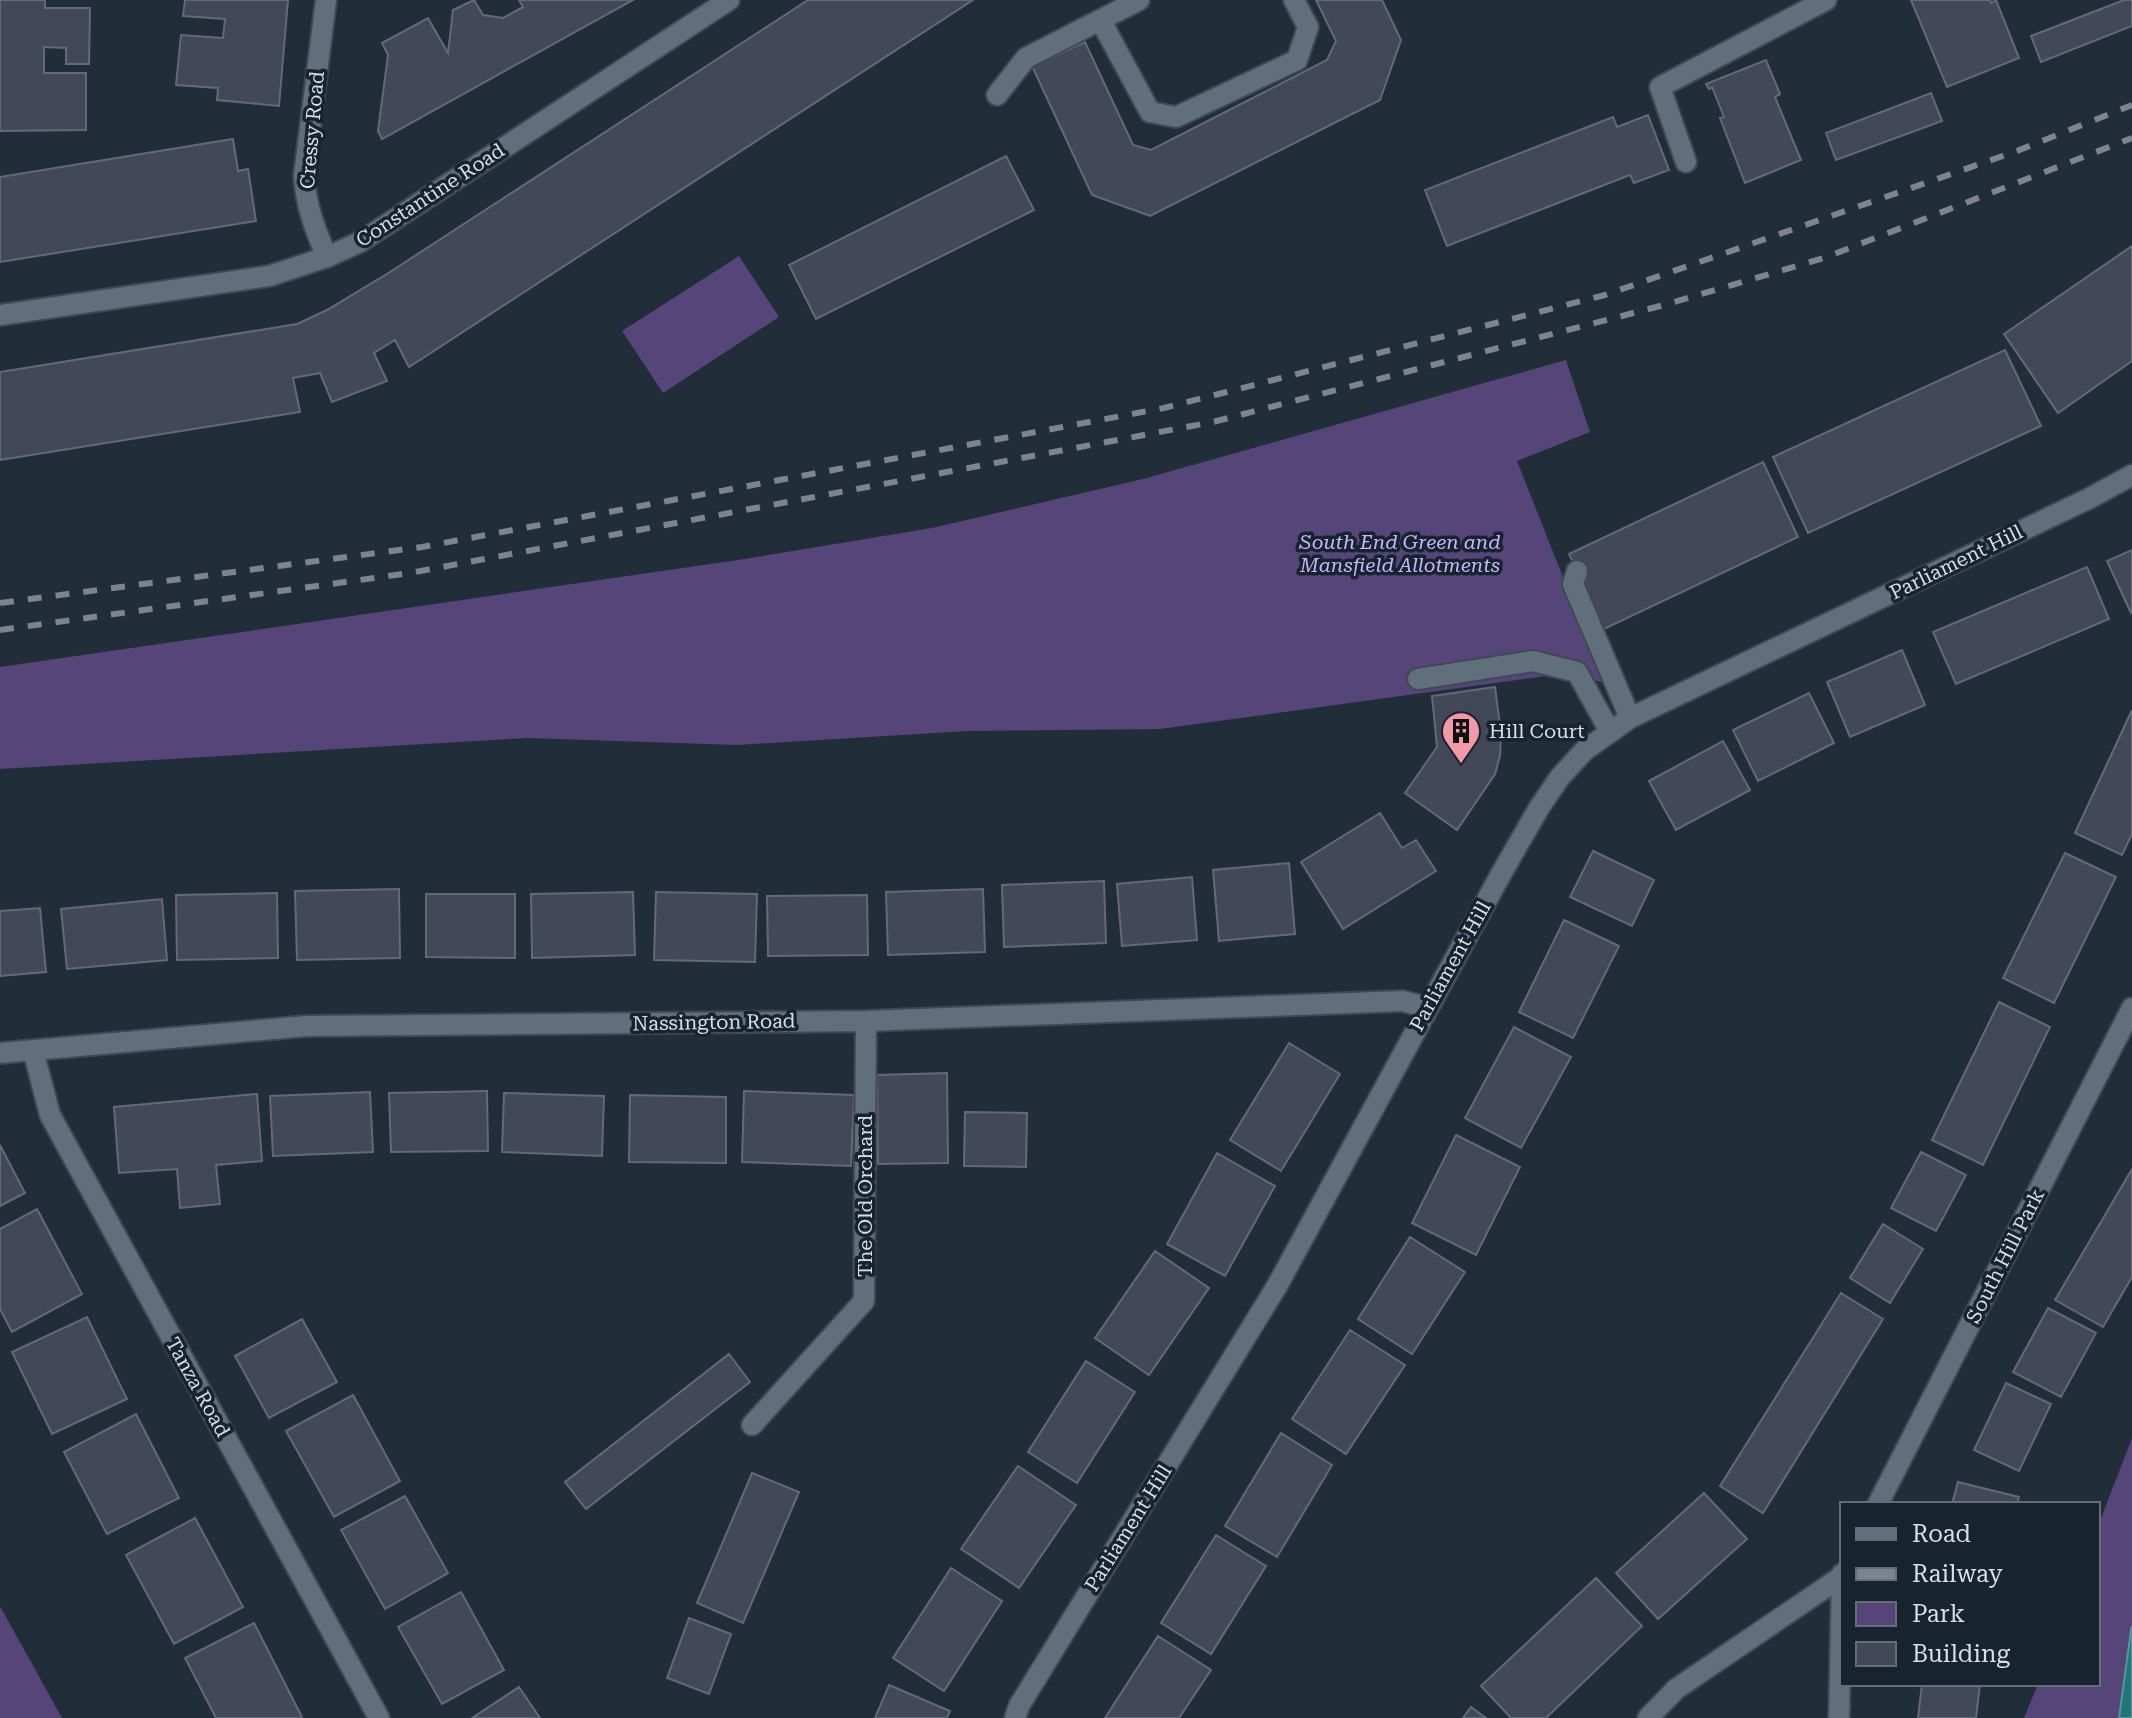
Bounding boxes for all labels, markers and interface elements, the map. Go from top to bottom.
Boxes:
street label: Cressy Road [295,70,329,190]
street label: Constantine Road [351,138,509,252]
street label: Parliament Hill [1886,519,2026,605]
park label: South End Green and Mansfield Allotments [1298,530,1501,577]
building icon: Hill Court [1440,710,1482,765]
place label: Hill Court [1489,719,1585,743]
street label: Parliament Hill [1404,897,1496,1035]
street label: Nassington Road [632,1009,796,1035]
street label: The Old Orchard [853,1115,877,1277]
street label: South Hill Park [1961,1185,2049,1327]
street label: Tanza Road [161,1333,235,1441]
street label: Parliament Hill [1079,1460,1177,1596]
legend [1840,1502,2100,1686]
text: Road [1912,1520,1971,1548]
text: Railway [1912,1560,2003,1588]
text: Park [1912,1600,1965,1628]
text: Building [1912,1640,2010,1668]

